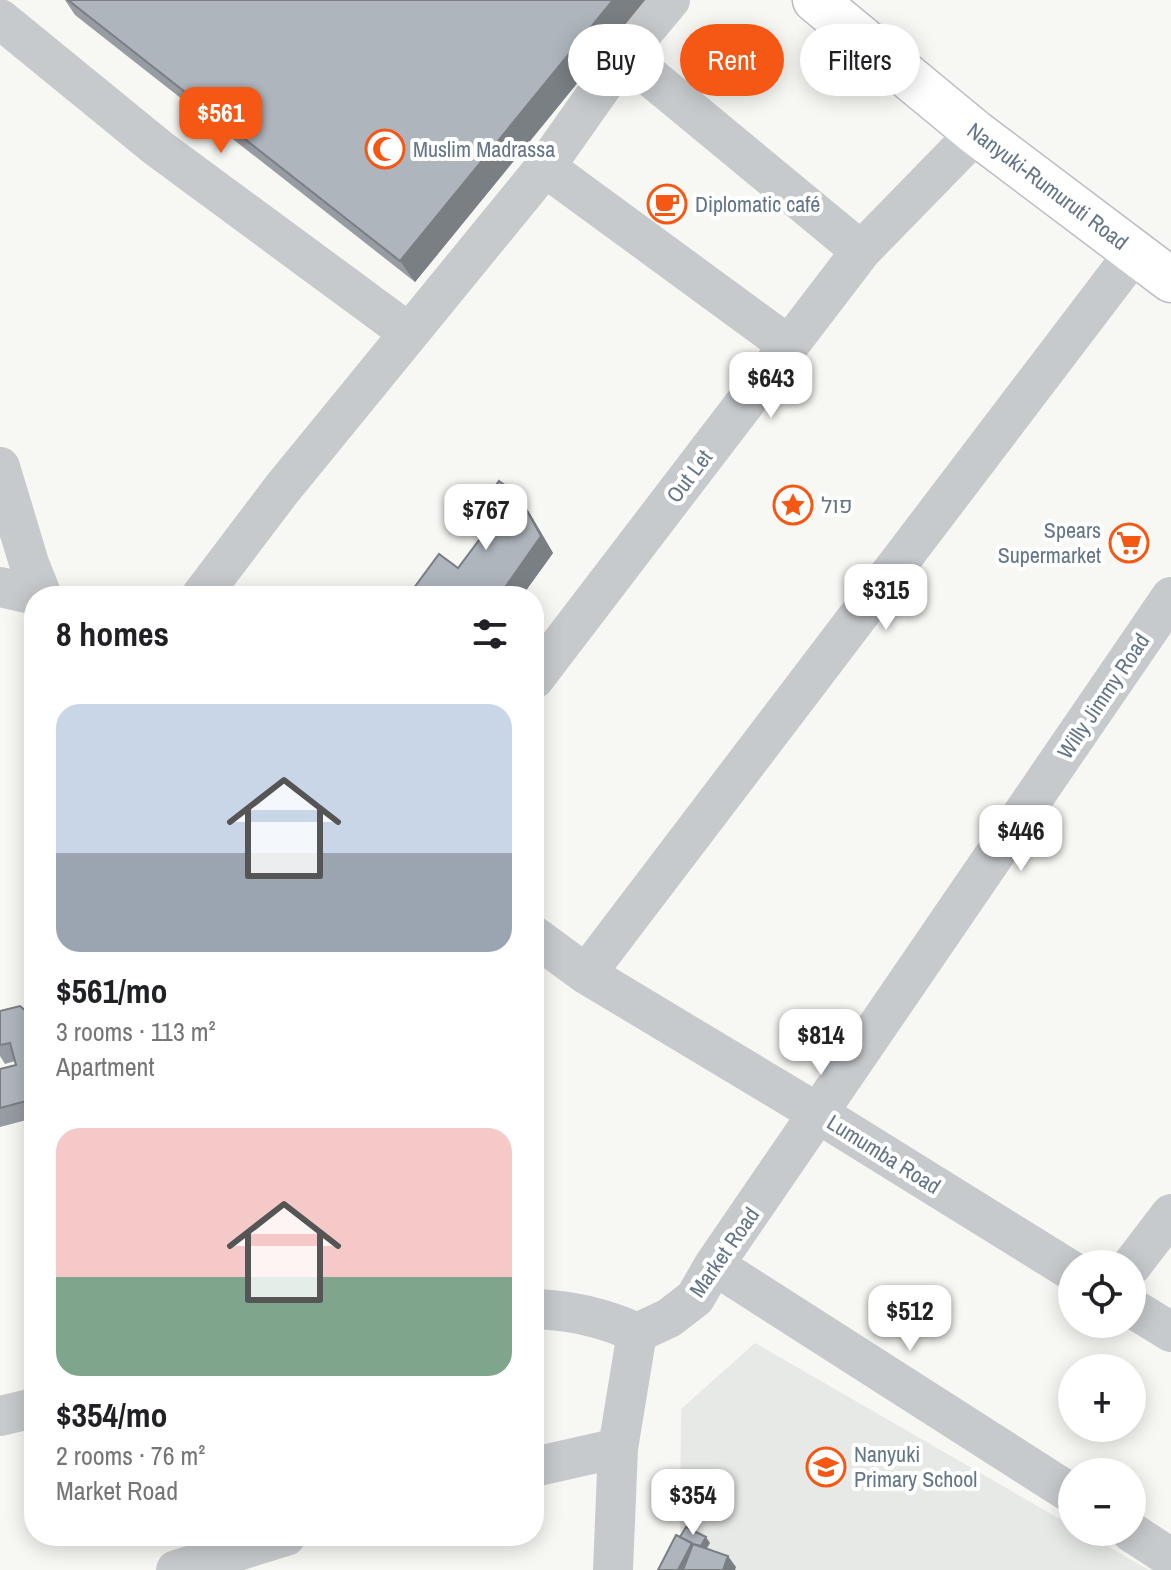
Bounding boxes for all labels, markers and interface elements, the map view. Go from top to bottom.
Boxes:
chip: Buy [568,24,664,96]
chip: Rent [680,24,784,96]
chip: Filters [800,24,920,96]
pin: $561 [174,87,268,155]
text: $561 [197,95,245,130]
street label: Nanyuki-Rumuruti Road [961,115,1135,257]
mosque icon: Muslim Madrassa [364,128,406,170]
place label: Muslim Madrassa [413,134,555,164]
cafe icon: Diplomatic café [646,183,688,225]
place label: Diplomatic café [695,189,820,219]
pin: $643 [724,352,818,420]
text: $643 [747,360,795,395]
street label: Out Let [659,443,719,509]
pin: $767 [439,484,533,552]
place icon: פול [772,484,814,526]
place label: פול [821,490,853,520]
text: $767 [462,492,510,527]
place label: Spears Supermarket [998,515,1101,570]
supermarket icon: Spears Supermarket [1108,522,1150,564]
pin: $315 [839,564,933,632]
text: $315 [862,572,910,607]
text: 8 homes [56,611,169,657]
icon: filters [468,612,512,656]
street label: Willy Jimmy Road [1050,627,1156,765]
icon: home [212,756,356,900]
pin: $446 [974,805,1068,873]
text: $446 [997,813,1045,848]
text: $561/mo [56,968,168,1014]
pin: $814 [774,1009,868,1077]
text: 3 rooms · 113 m² [56,1014,216,1049]
text: $814 [797,1017,845,1052]
text: Apartment [56,1049,154,1084]
street label: Lumumba Road [822,1107,946,1201]
icon: home [212,1180,356,1324]
street label: Market Road [682,1201,766,1303]
map controls [1058,1250,1146,1546]
button: locate [1058,1250,1146,1338]
pin: $512 [863,1285,957,1353]
text: $512 [886,1293,934,1328]
button: + [1058,1354,1146,1442]
text: $354/mo [56,1392,168,1438]
text: 2 rooms · 76 m² [56,1438,205,1473]
place label: Nanyuki Primary School [854,1439,977,1494]
school or university icon: Nanyuki Primary School [805,1446,847,1488]
button: − [1058,1458,1146,1546]
pin: $354 [646,1469,740,1537]
text: Market Road [56,1473,178,1508]
text: $354 [669,1477,717,1512]

